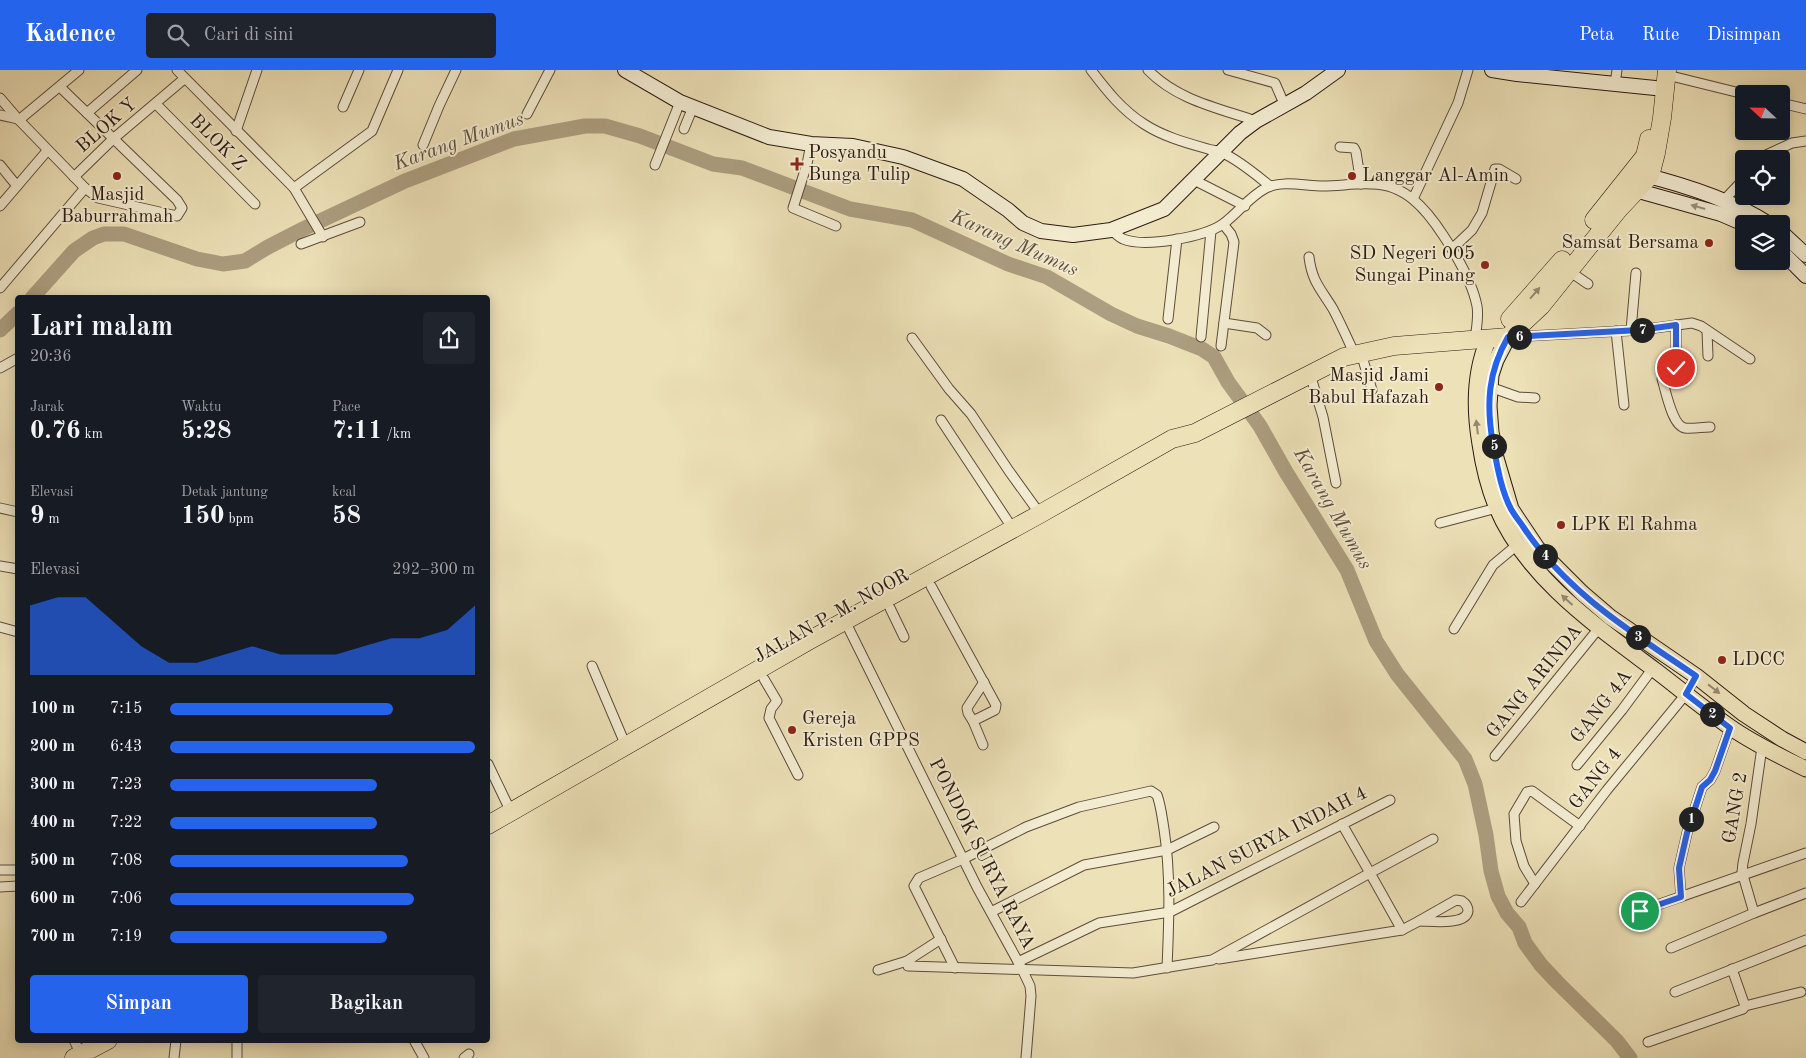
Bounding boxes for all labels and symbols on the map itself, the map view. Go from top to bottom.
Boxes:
north arrow [1735,85,1790,140]
street label: BLOK Y [73,95,141,157]
water label: Karang Mumus [390,109,527,175]
street label: BLOK Z [185,111,249,175]
place label: Posyandu Bunga Tulip [808,144,910,185]
marker: Posyandu Bunga Tulip [790,157,804,171]
place label: Langgar Al-Amin [1362,167,1509,186]
marker: Masjid Baburrahmah [111,170,123,182]
marker: Langgar Al-Amin [1346,170,1358,182]
place label: Masjid Baburrahmah [61,186,173,227]
one-way arrow [1690,203,1705,211]
water label: Karang Mumus [946,207,1081,281]
place label: Samsat Bersama [1561,234,1700,253]
marker: Samsat Bersama [1703,237,1715,249]
place label: SD Negeri 005 Sungai Pinang [1349,245,1476,286]
marker: SD Negeri 005 Sungai Pinang [1479,259,1491,271]
one-way arrow [1529,287,1540,300]
pin: 7 [1630,318,1654,342]
pin: 6 [1506,324,1532,350]
pin [1655,347,1697,389]
place label: Masjid Jami Babul Hafazah [1308,367,1429,408]
marker: Masjid Jami Babul Hafazah [1433,381,1445,393]
one-way arrow [1473,418,1481,434]
pin: 5 [1482,434,1506,458]
water label: Karang Mumus [1289,444,1375,573]
place label: LPK El Rahma [1571,516,1698,535]
marker: LPK El Rahma [1555,519,1567,531]
pin: 4 [1532,544,1558,568]
street label: JALAN P. M. NOOR [751,567,913,667]
one-way arrow [1562,594,1574,606]
street label: GANG ARINDA [1484,621,1587,742]
pin: 3 [1626,624,1650,650]
place label: LDCC [1732,651,1785,670]
marker: LDCC [1716,654,1728,666]
street label: GANG 4A [1568,667,1636,747]
one-way arrow [1707,684,1720,695]
pin: 2 [1700,702,1724,726]
place label: Gereja Kristen GPPS [802,710,920,751]
marker: Gereja Kristen GPPS [786,724,798,736]
street label: GANG 4 [1566,745,1626,813]
street label: PONDOK SURYA RAYA [925,756,1038,953]
street label: GANG 2 [1720,771,1752,845]
street label: JALAN SURYA INDAH 4 [1163,784,1371,902]
pin: 1 [1678,806,1704,832]
pin [1619,890,1661,932]

